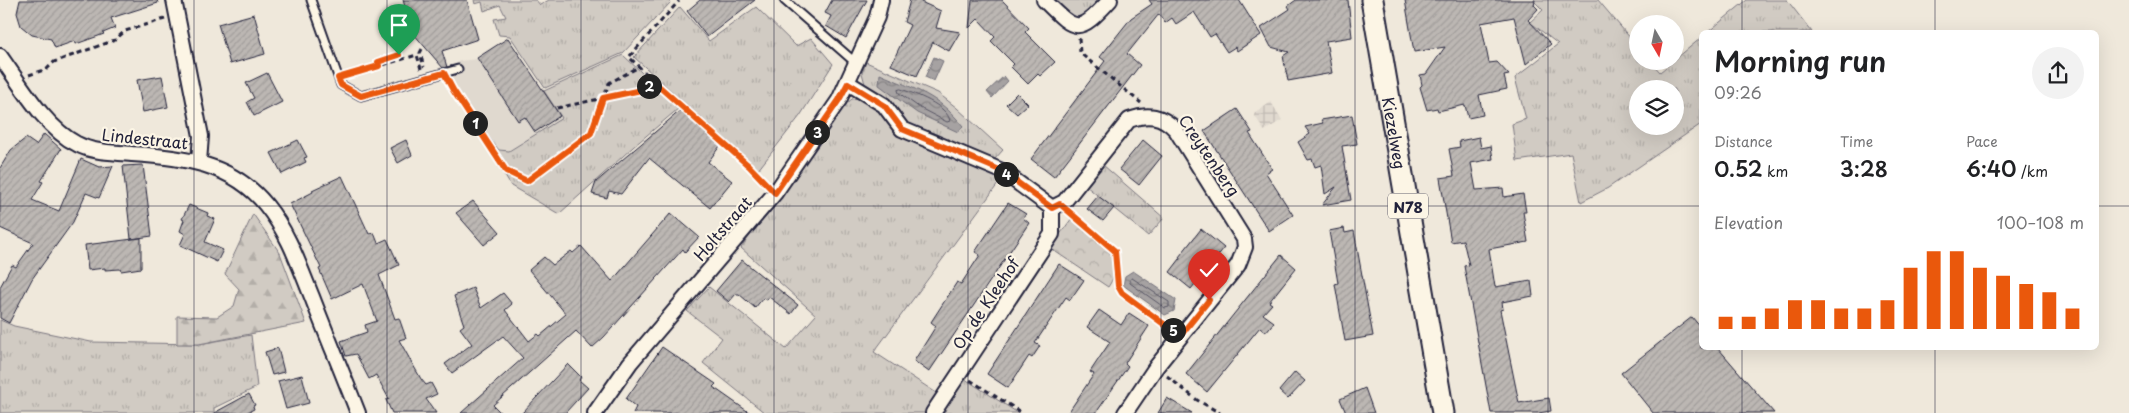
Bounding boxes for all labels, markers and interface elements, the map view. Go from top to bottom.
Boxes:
pin [378,4,420,55]
icon: arrive [385,11,413,39]
north arrow [1629,15,1684,70]
map controls [1629,15,1684,135]
text: Morning run [1714,39,1886,82]
button: share [2032,47,2084,99]
pin: 2 [636,74,662,98]
text: 2 [645,76,654,97]
button: layers [1629,80,1684,135]
text: 09:26 [1714,80,1762,104]
street label: Kiezelweg [1377,95,1413,171]
street label: Creytenberg [1174,109,1246,201]
pin: 1 [462,110,488,136]
text: 1 [472,113,479,134]
pin: 3 [804,120,830,144]
street label: Lindestraat [101,122,190,155]
text: 3 [813,122,822,143]
text: Distance [1714,131,1773,152]
text: Time [1840,131,1873,152]
text: Pace [1966,131,1998,152]
text: 0.52 [1714,152,1763,184]
text: 3:28 [1840,152,1888,184]
text: 6:40 [1966,152,2017,184]
text: km [1763,161,1788,182]
text: /km [2017,161,2048,182]
pin: 4 [994,162,1018,186]
text: 4 [1002,164,1011,185]
street label: Holtstraat [687,190,757,266]
road number: N78 [1388,194,1428,218]
text: Elevation [1714,210,1783,234]
text: 100–108 m [1997,210,2084,234]
pin [1188,249,1230,300]
street label: Op de Kleehof [945,251,1026,354]
icon: check [1195,256,1223,284]
pin: 5 [1160,318,1186,342]
text: 5 [1169,320,1178,341]

